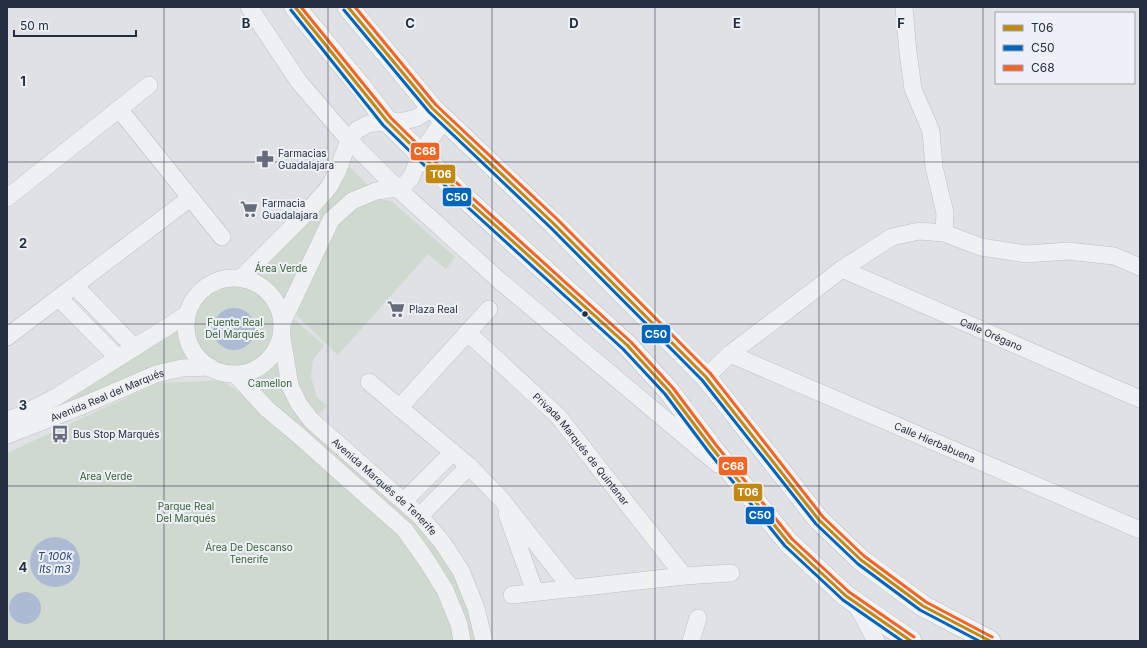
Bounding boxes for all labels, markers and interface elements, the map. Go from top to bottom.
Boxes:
scale bar [14,12,136,38]
legend [995,12,1135,84]
text: B [242,15,251,31]
text: C [405,15,415,31]
text: D [569,15,579,31]
text: E [733,15,741,31]
text: F [897,15,905,31]
text: 50 m [20,18,49,33]
text: T06 [1031,20,1053,35]
text: C50 [1031,40,1055,55]
text: C68 [1031,60,1055,75]
text: 1 [20,73,26,89]
line badge: C68 [410,142,440,161]
text: C68 [414,144,436,158]
place label: Farmacias Guadalajara [278,147,334,171]
pharmacy icon: Farmacias Guadalajara [255,149,275,169]
line badge: T06 [425,164,456,184]
text: T06 [430,167,452,181]
line badge: C50 [442,187,472,207]
text: C50 [446,190,468,204]
place label: Farmacia Guadalajara [262,197,318,221]
supermarket icon: Farmacia Guadalajara [239,199,259,219]
text: 2 [19,235,27,251]
park label: Área Verde [255,261,307,274]
supermarket icon: Plaza Real [386,299,406,319]
place label: Plaza Real [409,303,458,315]
unlabelled marker [580,309,590,319]
street label: Calle Orégano [958,315,1025,353]
park label: Fuente Real Del Marqués [205,316,265,340]
line badge: C50 [641,324,671,344]
text: C50 [645,327,667,341]
street label: Avenida Real del Marqués [49,366,165,424]
park label: Camellon [248,377,292,389]
street label: Privada Marqués de Quintanar [531,390,632,508]
text: 3 [19,397,27,413]
street label: Calle Hierbabuena [892,419,977,465]
bus stop icon: Bus Stop Marqués [50,424,70,444]
place label: Bus Stop Marqués [73,428,159,440]
street label: Avenida Marqués de Tenerife [330,435,440,538]
line badge: C68 [718,456,748,476]
text: C68 [722,459,744,473]
park label: Area Verde [80,470,132,482]
line badge: T06 [733,483,763,502]
text: T06 [737,485,759,499]
park label: Parque Real Del Marqués [156,500,216,524]
line badge: C50 [745,506,775,525]
text: C50 [749,508,771,522]
park label: Área De Descanso Tenerife [205,540,293,565]
water label: T 100k lts m3 [38,549,73,576]
text: 4 [19,559,28,575]

